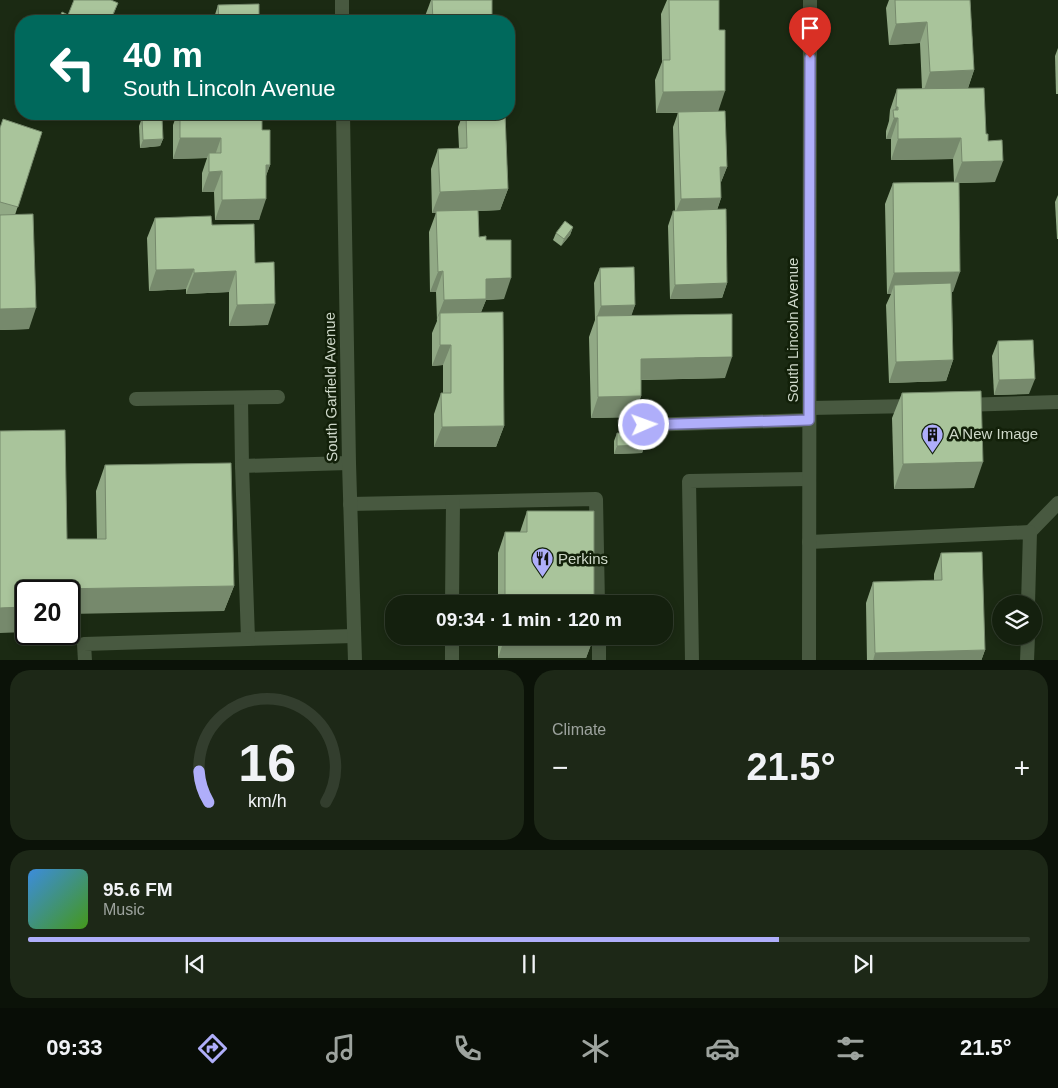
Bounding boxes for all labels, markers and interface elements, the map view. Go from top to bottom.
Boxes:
pin [789,7,831,58]
icon: arrive [796,14,824,42]
icon: left [40,35,105,100]
text: 40 m [123,35,203,74]
text: South Lincoln Avenue [123,76,335,101]
street label: South Lincoln Avenue [784,258,801,402]
street label: South Garfield Avenue [321,312,340,462]
position arrow [617,398,669,450]
building icon: A New Image [921,422,945,453]
place label: A New Image [949,425,1038,442]
restaurant icon: Perkins [530,547,554,578]
place label: Perkins [558,550,608,567]
speed limit sign: 20 [15,580,80,645]
map controls [992,595,1042,645]
button: layers [992,595,1042,645]
text: 09:34 · 1 min · 120 m [436,609,622,630]
text: Climate [552,721,606,738]
text: 16 [238,734,296,792]
text: 21.5° [746,746,836,788]
text: − [552,752,568,783]
text: + [1014,752,1030,783]
text: km/h [248,791,286,811]
text: 95.6 FM [103,879,173,900]
text: Music [103,901,145,918]
icon: previous [181,950,209,978]
icon: pause [515,950,543,978]
icon: next [849,950,877,978]
icon: directions [195,1031,230,1066]
icon: music [323,1031,358,1066]
icon: phone [450,1031,485,1066]
icon: climate [578,1031,613,1066]
icon: car [705,1031,740,1066]
icon: filters [833,1031,868,1066]
text: 09:33 [46,1035,103,1060]
text: 21.5° [960,1035,1012,1060]

